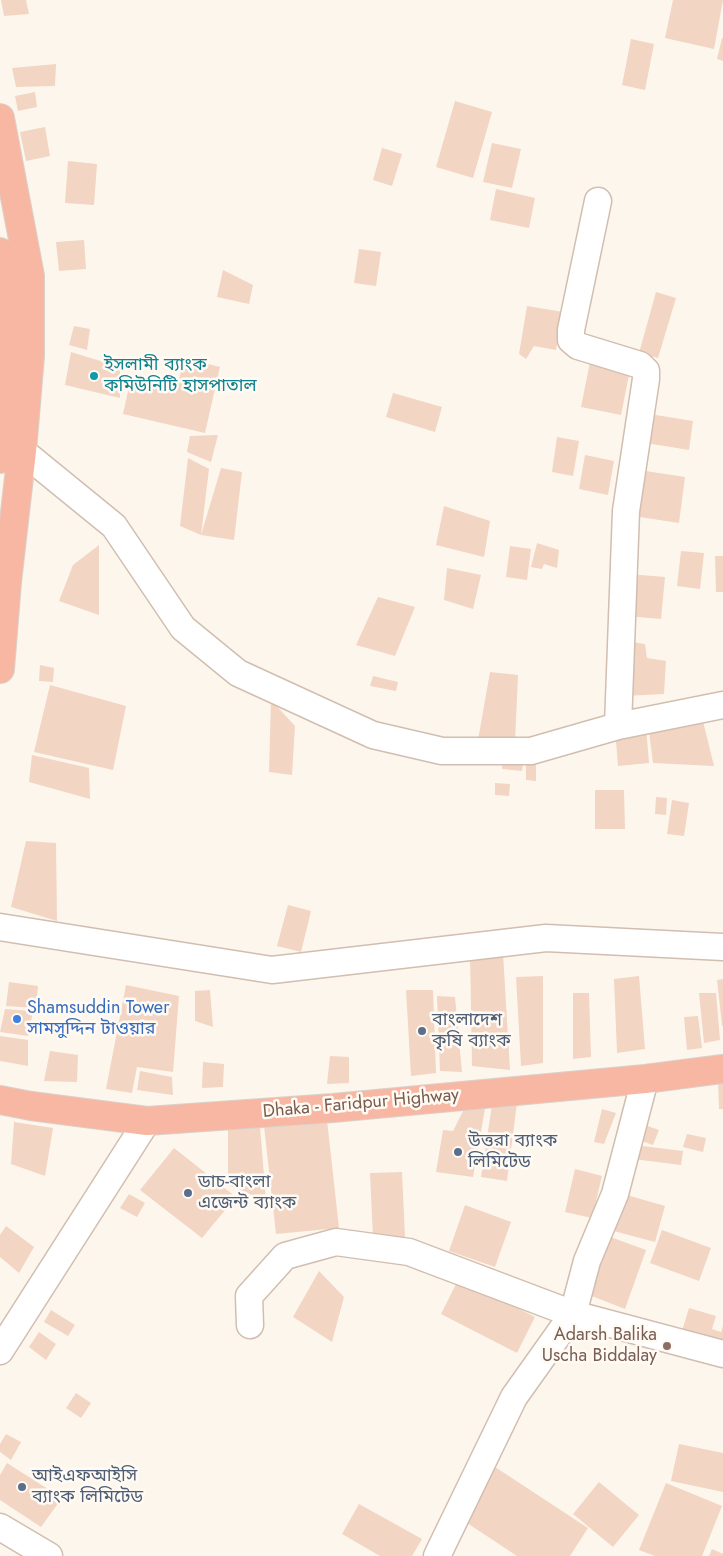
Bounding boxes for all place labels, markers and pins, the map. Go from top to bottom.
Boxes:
place label: ইসলামী ব্যাংক কমিউনিটি হাসপাতাল [104,355,257,398]
marker: ইসলামী ব্যাংক কমিউনিটি হাসপাতাল [88,370,100,382]
place label: Shamsuddin Tower সামসুদ্দিন টাওয়ার [27,998,169,1040]
place label: বাংলাদেশ কৃষি ব্যাংক [432,1010,511,1052]
marker: Shamsuddin Tower সামসুদ্দিন টাওয়ার [11,1013,23,1025]
marker: বাংলাদেশ কৃষি ব্যাংক [416,1025,428,1037]
place label: উত্তরা ব্যাংক লিমিটেড [468,1131,557,1174]
marker: উত্তরা ব্যাংক লিমিটেড [452,1146,464,1158]
place label: ডাচ-বাংলা এজেন্ট ব্যাংক [198,1172,296,1214]
marker: ডাচ-বাংলা এজেন্ট ব্যাংক [182,1187,194,1199]
place label: Adarsh Balika Uscha Biddalay [542,1325,657,1368]
marker: Adarsh Balika Uscha Biddalay [661,1340,673,1352]
place label: আইএফআইসি ব্যাংক লিমিটেড [32,1466,143,1508]
marker: আইএফআইসি ব্যাংক লিমিটেড [16,1481,28,1493]

